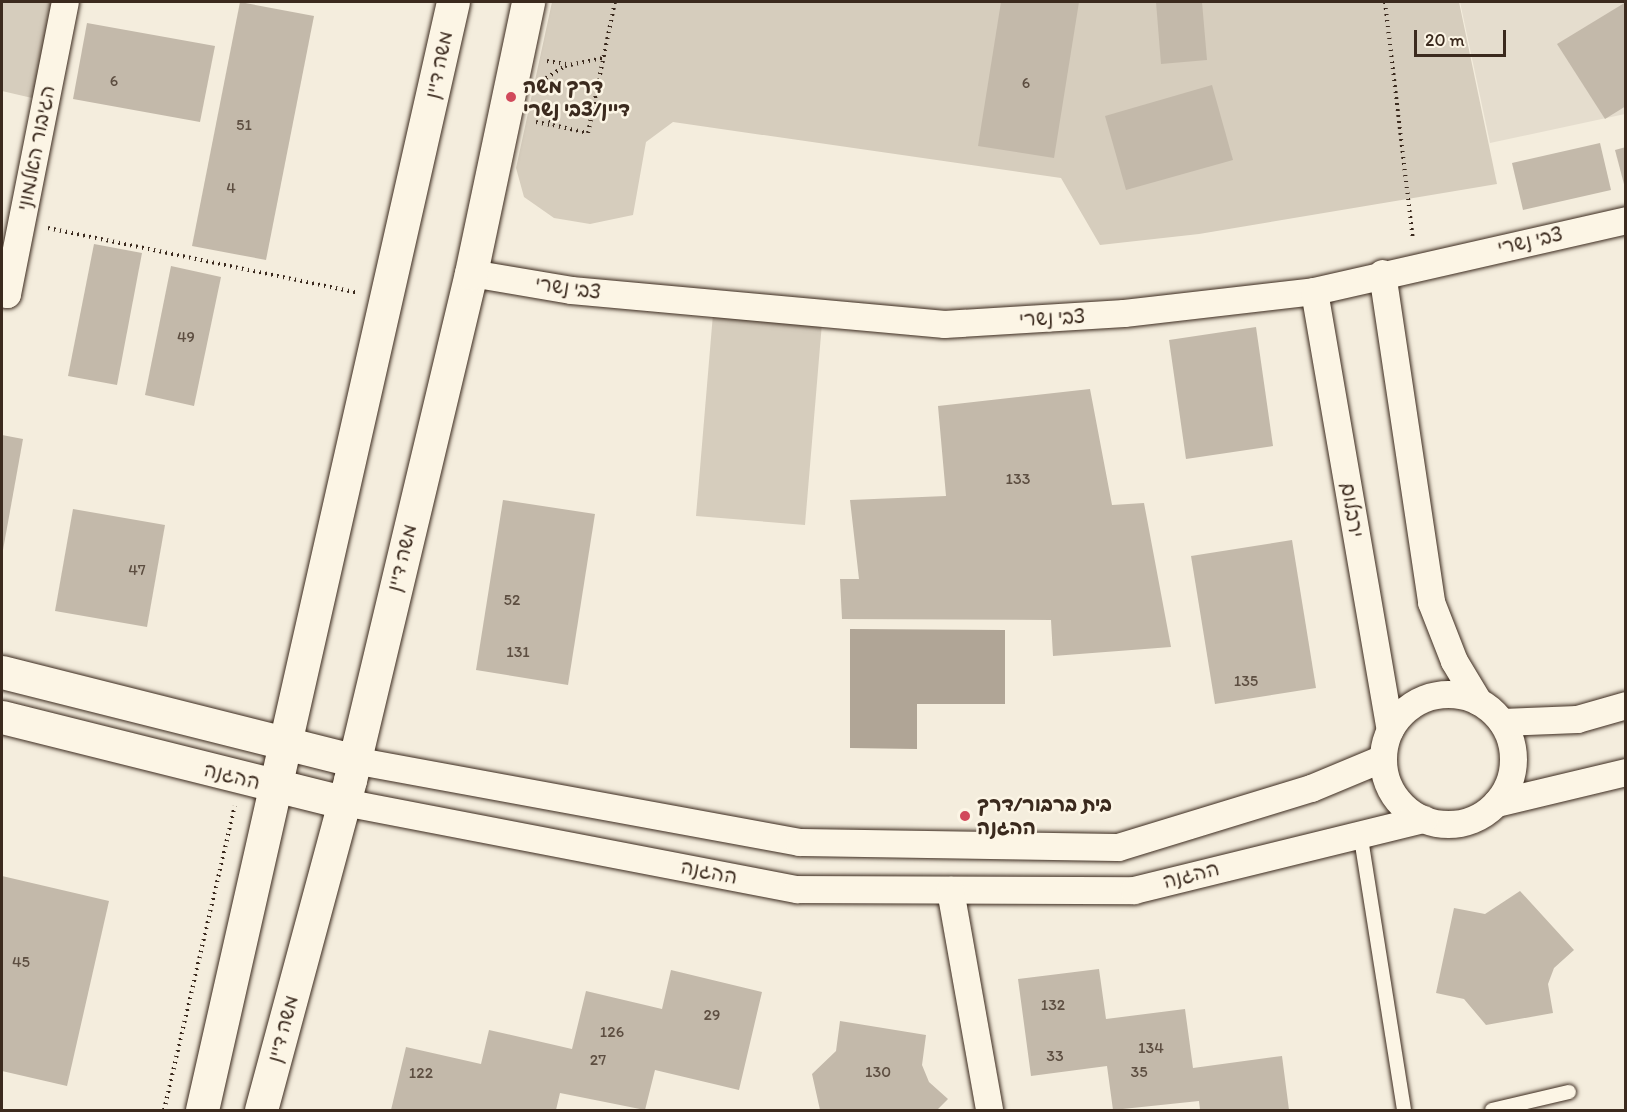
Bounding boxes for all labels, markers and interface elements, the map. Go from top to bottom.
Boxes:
scale bar [1417,18,1508,56]
street label: משה דיין [420,29,458,101]
text: 20 m [1425,29,1465,51]
house number: 6 [110,71,118,91]
house number: 6 [1022,73,1030,93]
place label: דרך משה דיין/צבי נשרי [523,74,630,121]
street label: הגיבור האלמוני [12,83,60,213]
marker: דרך משה דיין/צבי נשרי [504,90,518,104]
house number: 51 [236,115,252,135]
house number: 4 [226,178,236,198]
street label: צבי נשרי [1495,222,1565,260]
street label: צבי נשרי [533,271,603,305]
street label: צבי נשרי [1018,304,1086,332]
house number: 49 [177,327,195,347]
house number: 133 [1006,469,1030,489]
street label: ירבלום [1335,481,1369,539]
street label: משה דיין [382,522,422,594]
house number: 47 [128,560,146,580]
house number: 52 [504,590,520,610]
house number: 131 [506,642,530,662]
house number: 135 [1234,671,1258,691]
street label: ההגנה [201,757,263,795]
place label: בית ברבור/דרך ההגנה [977,792,1112,839]
marker: בית ברבור/דרך ההגנה [958,809,972,823]
street label: ההגנה [679,855,739,889]
street label: ההגנה [1160,856,1222,894]
house number: 45 [12,952,30,972]
street label: משה דיין [263,993,303,1065]
house number: 132 [1041,995,1065,1015]
house number: 29 [704,1005,720,1025]
house number: 126 [600,1022,624,1042]
house number: 134 [1138,1038,1164,1058]
house number: 33 [1046,1046,1064,1066]
house number: 27 [590,1050,606,1070]
house number: 130 [865,1062,891,1082]
house number: 35 [1130,1062,1148,1082]
house number: 122 [409,1063,433,1083]

